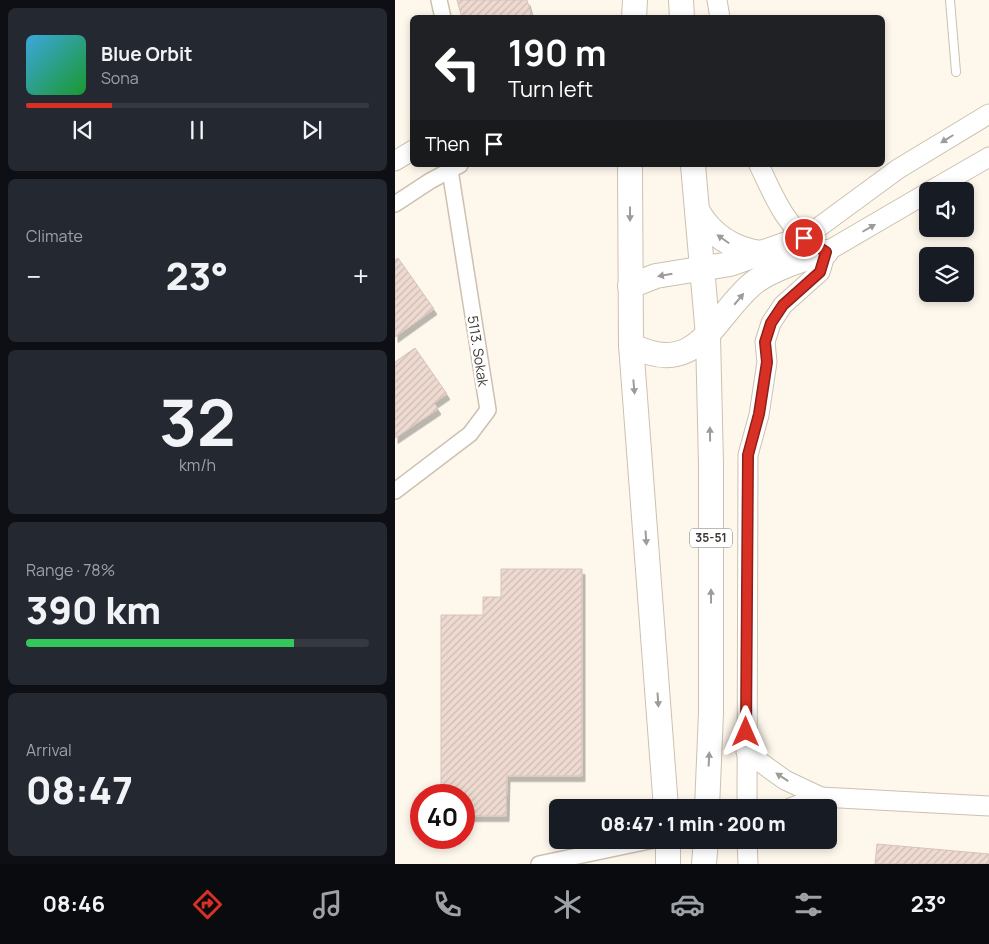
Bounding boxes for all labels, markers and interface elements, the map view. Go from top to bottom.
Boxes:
text: 190 m [508,29,607,77]
icon: left [425,35,490,100]
text: Blue Orbit [101,41,193,67]
text: Sona [101,67,139,89]
text: Turn left [508,74,593,104]
icon: previous [69,116,97,144]
icon: pause [183,116,211,144]
icon: next [298,116,326,144]
icon: arrive [480,130,508,158]
text: Then [425,131,470,157]
one-way arrow [940,134,953,143]
map controls [919,182,974,302]
button: sound [919,182,974,237]
one-way arrow [626,206,634,222]
pin [783,217,825,259]
one-way arrow [862,223,875,232]
icon: arrive [790,224,818,252]
text: Climate [26,225,83,247]
one-way arrow [716,234,730,244]
button: layers [919,247,974,302]
text: 23° [166,249,228,301]
text: − [26,257,41,295]
text: + [353,257,369,295]
one-way arrow [656,271,672,279]
one-way arrow [733,293,744,306]
street label: 5113. Sokak [464,314,494,389]
text: 32 [159,377,236,466]
one-way arrow [630,379,638,395]
one-way arrow [706,426,714,442]
text: km/h [179,454,216,476]
road number: 35-51 [690,528,732,548]
one-way arrow [642,531,650,547]
text: Range · 78% [26,559,115,581]
text: 390 km [26,583,161,635]
one-way arrow [707,588,715,604]
one-way arrow [654,693,662,709]
position arrow [719,705,771,757]
text: Arrival [26,739,72,761]
one-way arrow [706,751,714,767]
text: 08:47 [26,763,133,815]
one-way arrow [775,772,788,782]
speed limit sign: 40 [410,784,475,849]
text: 08:47 · 1 min · 200 m [600,811,786,837]
icon: directions [190,887,225,922]
icon: music [310,887,345,922]
icon: phone [430,887,465,922]
icon: climate [550,887,585,922]
icon: car [670,887,705,922]
icon: filters [791,887,826,922]
text: 08:46 [43,889,105,919]
text: 23° [911,889,946,919]

